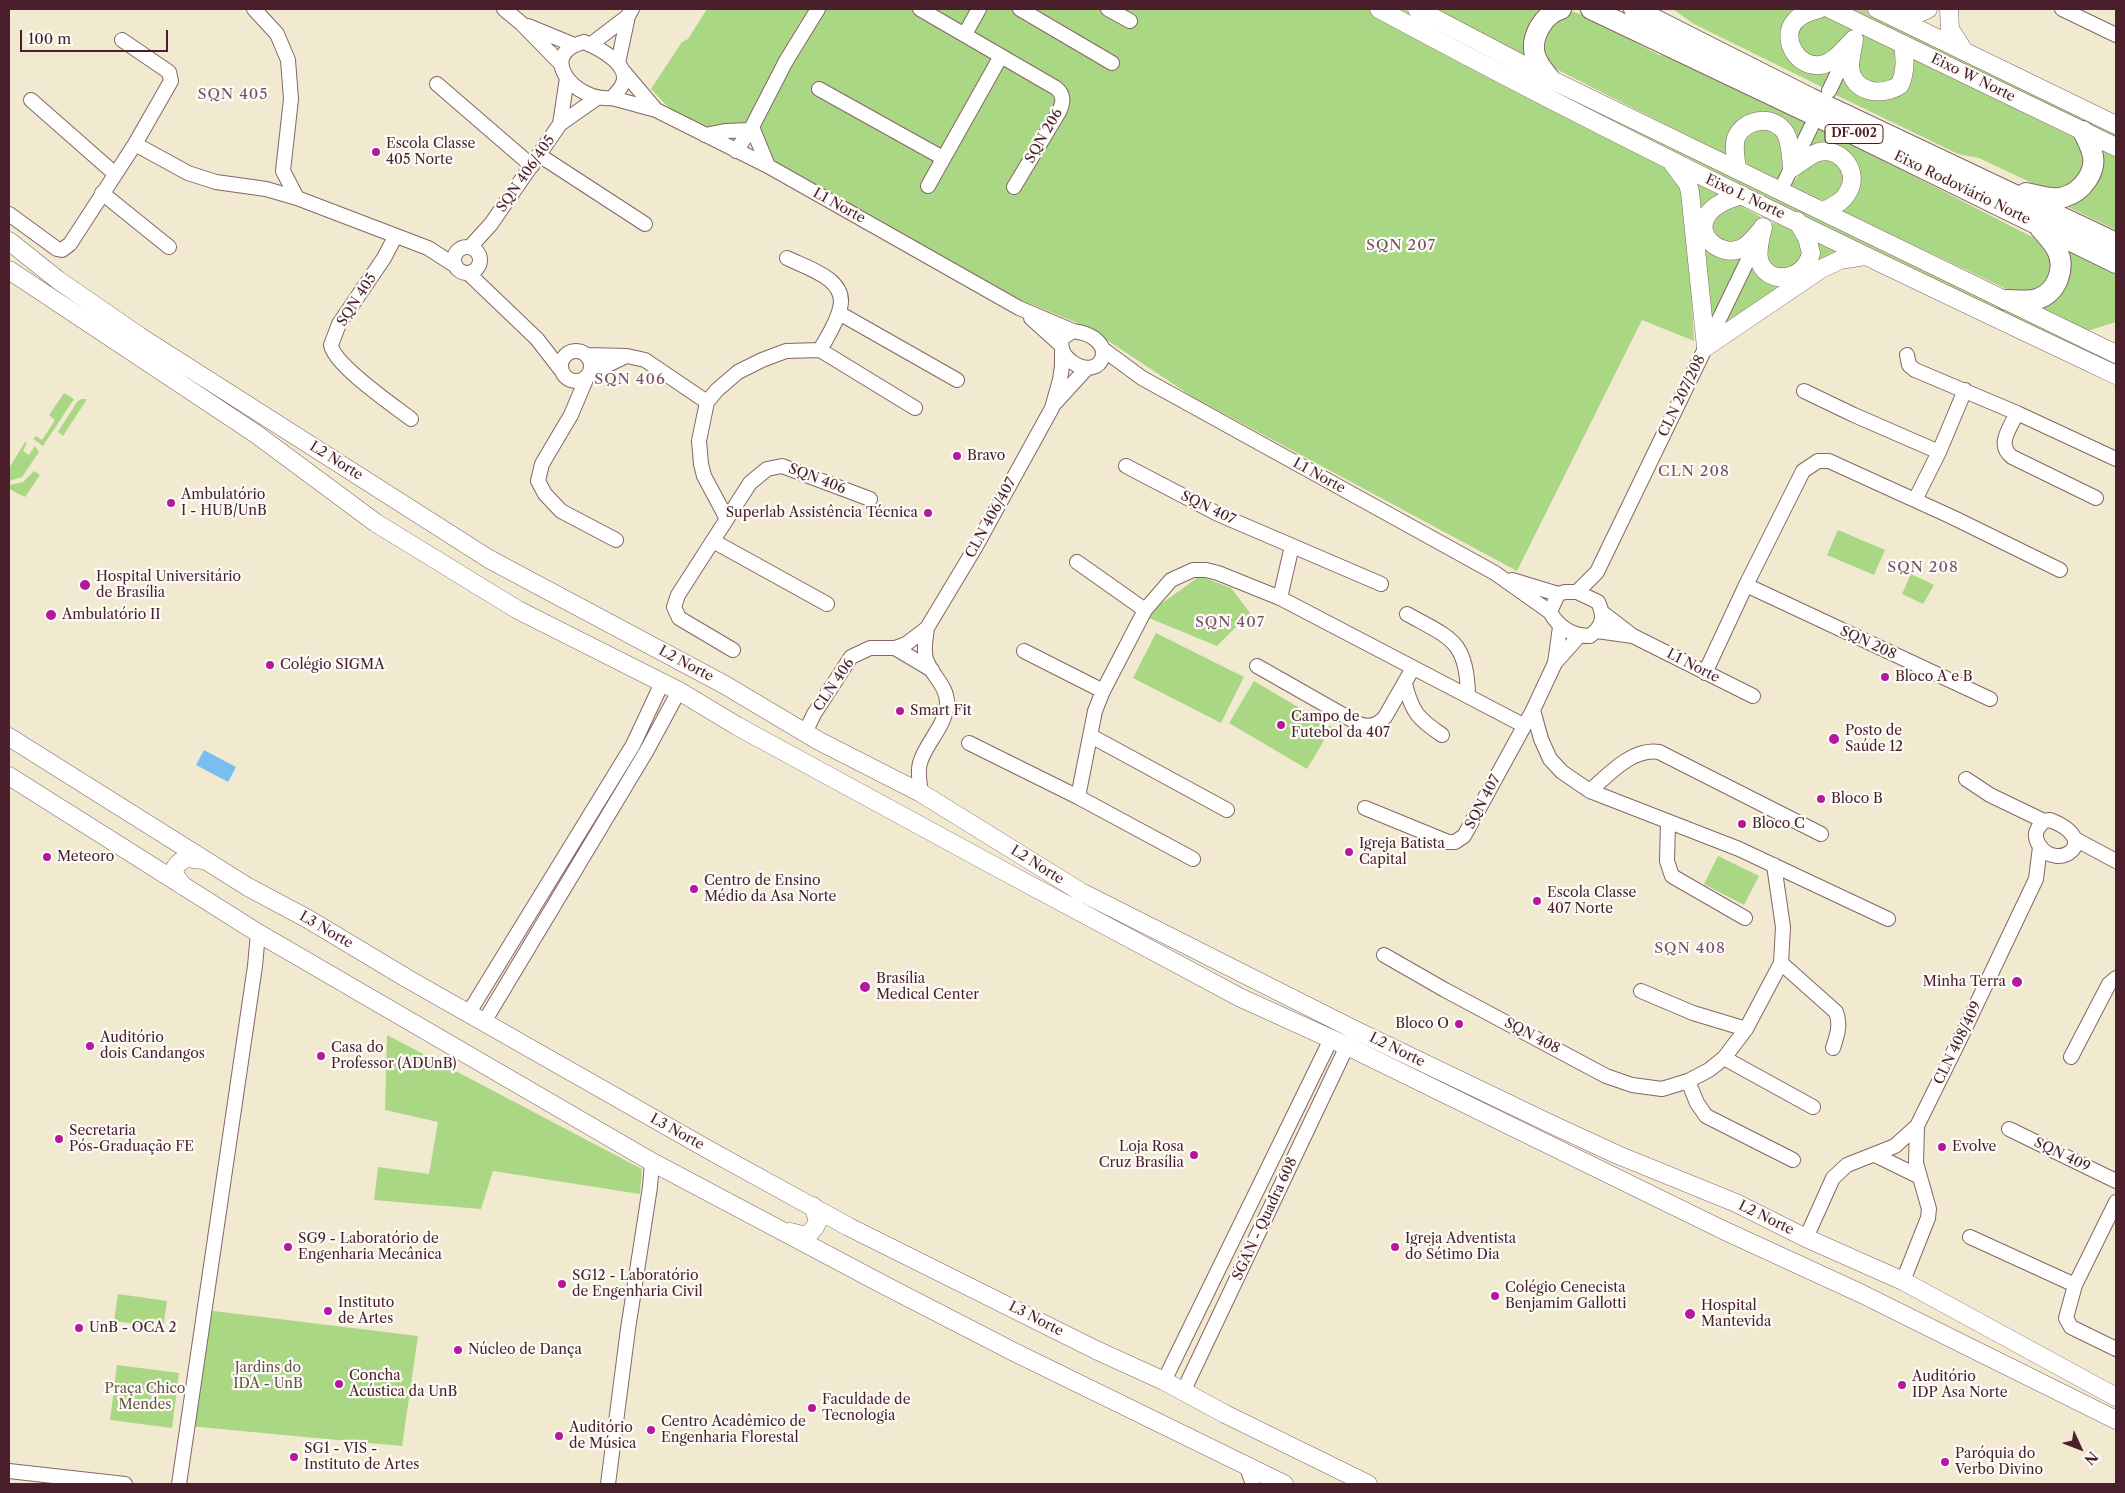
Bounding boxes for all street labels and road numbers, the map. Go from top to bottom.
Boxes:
street label: Eixo W Norte [1928,50,2018,106]
street label: SQN 206 [1022,106,1066,166]
road number: DF-002 [1825,125,1883,144]
street label: SQN 406/405 [493,132,559,216]
street label: Eixo Rodoviário Norte [1891,148,2033,228]
street label: Eixo L Norte [1703,171,1787,223]
street label: L1 Norte [810,185,868,227]
street label: SQN 405 [334,270,380,330]
street label: CLN 207/208 [1655,352,1709,440]
street label: L2 Norte [306,438,366,484]
street label: L1 Norte [1290,455,1348,497]
street label: SQN 406 [786,460,848,498]
street label: CLN 406/407 [962,475,1020,561]
street label: SQN 407 [1178,488,1238,528]
street label: SQN 208 [1837,623,1899,663]
street label: L2 Norte [656,643,716,685]
street label: L1 Norte [1664,646,1722,686]
street label: CLN 406 [810,655,858,715]
street label: SQN 407 [1462,772,1504,832]
street label: L2 Norte [1007,842,1067,888]
street label: L3 Norte [296,908,356,952]
street label: CLN 408/409 [1931,999,1985,1087]
street label: SQN 408 [1501,1014,1563,1058]
street label: L2 Norte [1367,1029,1427,1071]
street label: L3 Norte [647,1110,707,1154]
street label: SQN 409 [2031,1134,2093,1176]
street label: SGAN - Quadra 608 [1229,1155,1301,1283]
street label: L2 Norte [1736,1197,1796,1239]
street label: L3 Norte [1006,1298,1066,1340]

